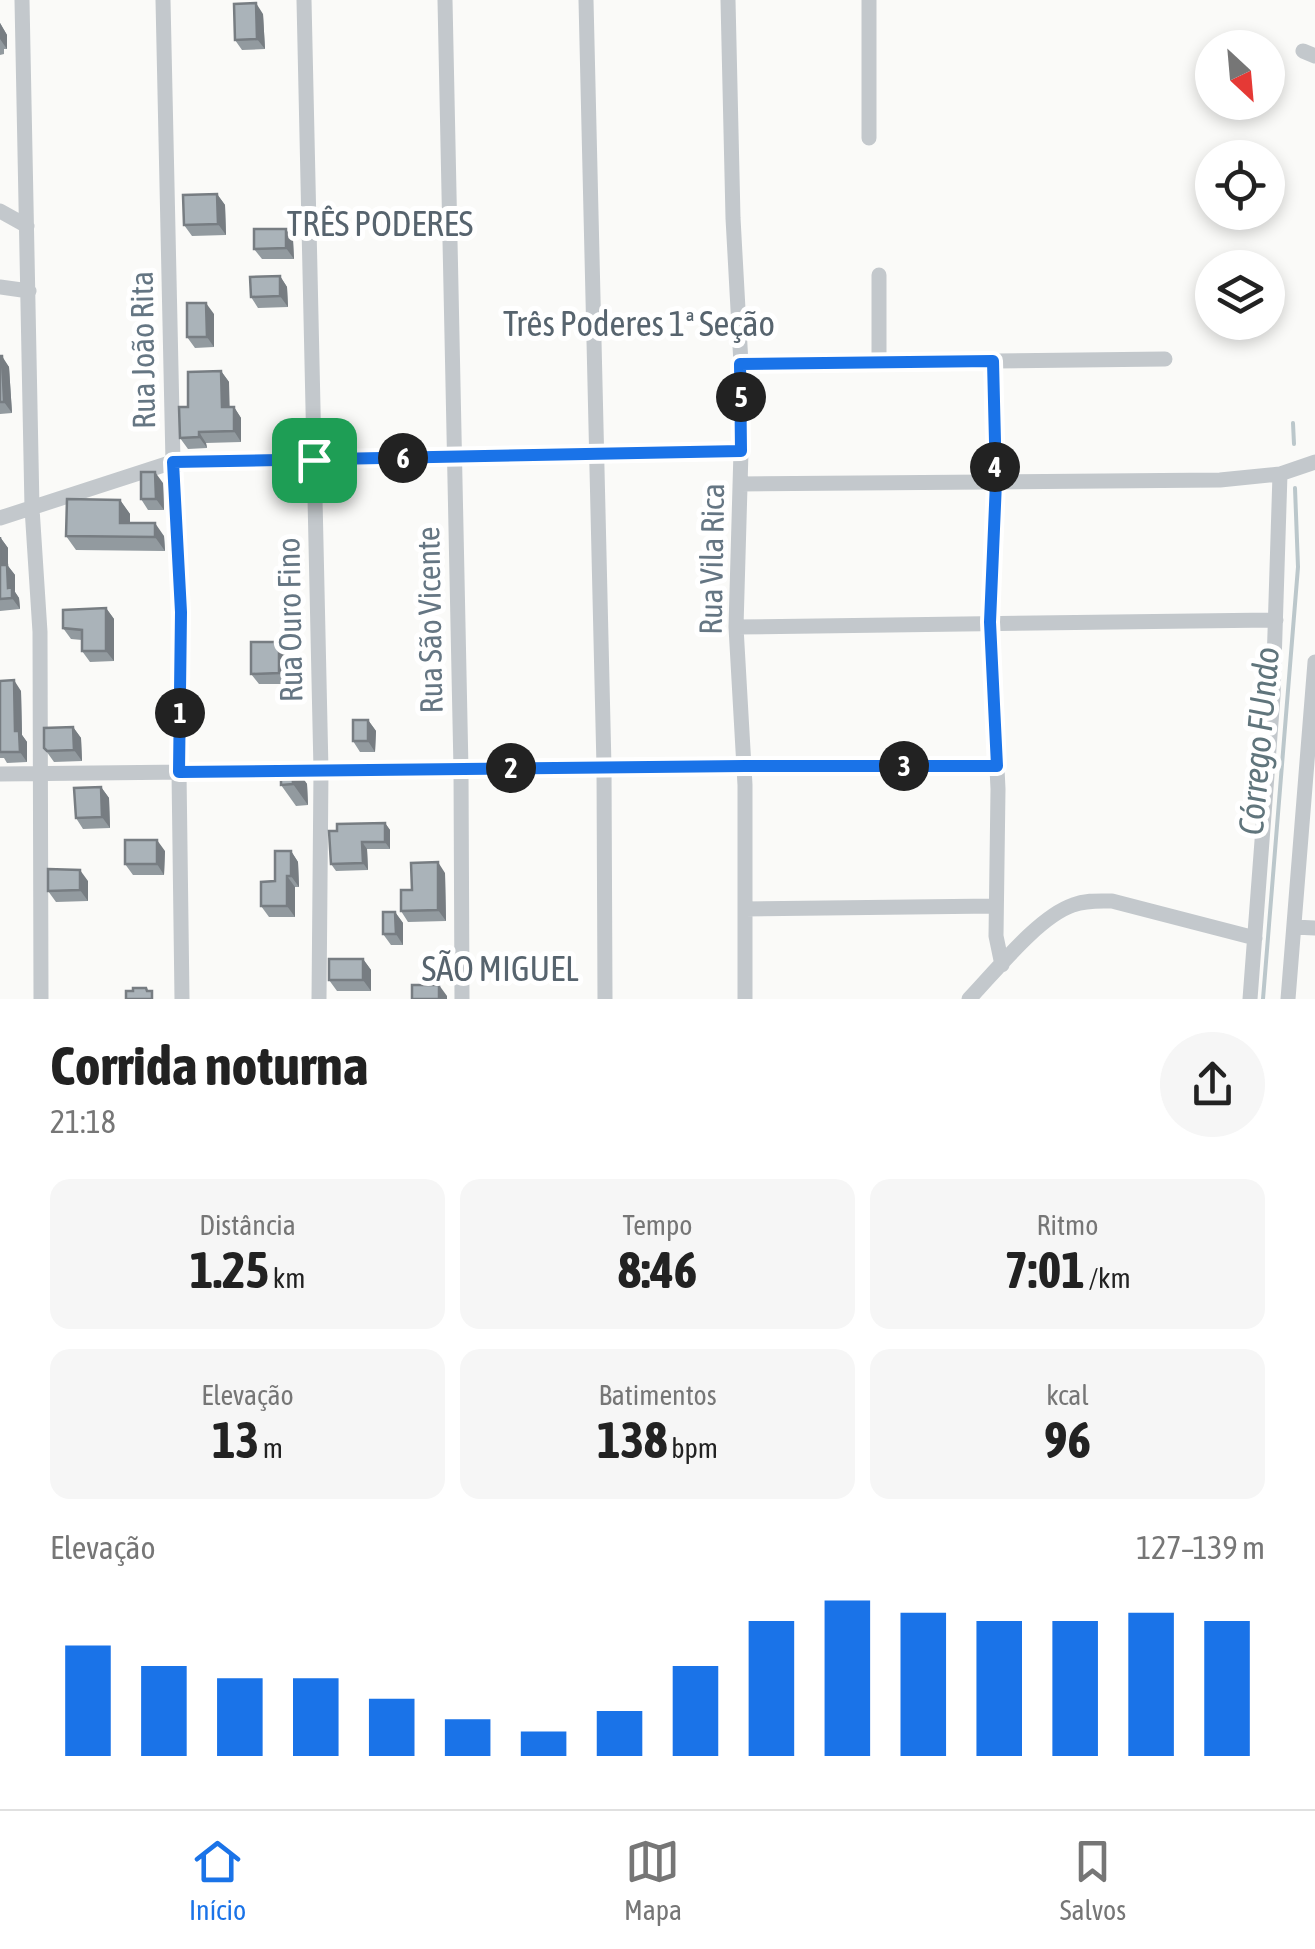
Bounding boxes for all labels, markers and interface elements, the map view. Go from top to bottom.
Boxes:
north arrow [1195,30,1285,120]
map controls [1195,30,1285,340]
button: locate [1195,140,1285,230]
district label: TRÊS PODERES [287,203,473,243]
button: layers [1195,250,1285,340]
street label: Rua João Rita [123,271,162,429]
district label: Três Poderes 1ª Seção [503,303,775,343]
pin: 5 [716,372,766,422]
text: 5 [734,381,748,413]
pin [272,418,357,503]
icon: arrive [287,433,342,488]
pin: 6 [378,433,428,483]
text: 6 [396,442,410,474]
pin: 4 [970,442,1020,492]
text: 4 [988,451,1002,483]
street label: Rua Vila Rica [692,483,731,635]
street label: Rua São Vicente [409,526,450,714]
street label: Rua Ouro Fino [270,537,309,703]
water label: Córrego FUndo [1230,645,1286,837]
pin: 1 [155,688,205,738]
text: 1 [173,697,187,729]
pin: 3 [879,741,929,791]
pin: 2 [486,743,536,793]
text: 3 [897,750,911,782]
text: 2 [504,752,518,784]
district label: SÃO MIGUEL [421,948,579,988]
button: share [1160,1032,1265,1137]
text: Corrida noturna [50,1034,368,1097]
text: 21:18 [50,1103,116,1140]
text: Distância [199,1209,296,1241]
text: Tempo [623,1209,692,1241]
text: Ritmo [1037,1209,1098,1241]
text: 1.25 [190,1241,269,1299]
text: 8:46 [618,1241,697,1299]
text: 7:01 [1004,1241,1085,1299]
text: km [269,1262,305,1294]
text: /km [1085,1262,1131,1294]
text: Elevação [201,1379,294,1411]
text: Batimentos [598,1379,717,1411]
text: kcal [1046,1379,1089,1411]
text: 13 [212,1411,259,1469]
text: 138 [597,1411,667,1469]
text: 96 [1044,1411,1091,1469]
text: m [259,1432,283,1464]
text: bpm [667,1432,718,1464]
text: Elevação [50,1529,156,1566]
text: 127–139 m [1136,1529,1265,1566]
tab: Início [189,1834,246,1926]
tab: Mapa [624,1834,682,1926]
tab: Salvos [1060,1834,1126,1926]

